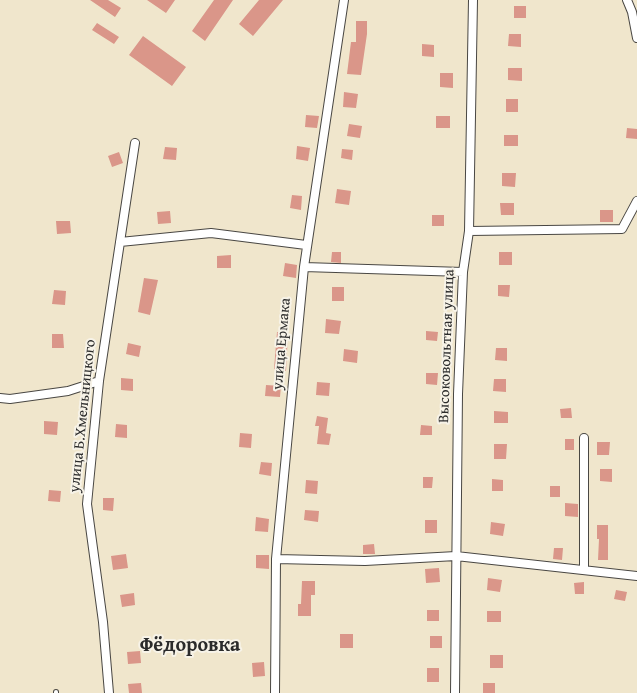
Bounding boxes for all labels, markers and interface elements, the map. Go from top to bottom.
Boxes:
street label: Высоковольтная улица [435,269,459,423]
street label: улица Ермака [269,297,295,391]
street label: улица Б.Хмельницкого [66,338,100,494]
district label: Фёдоровка [140,634,240,658]

